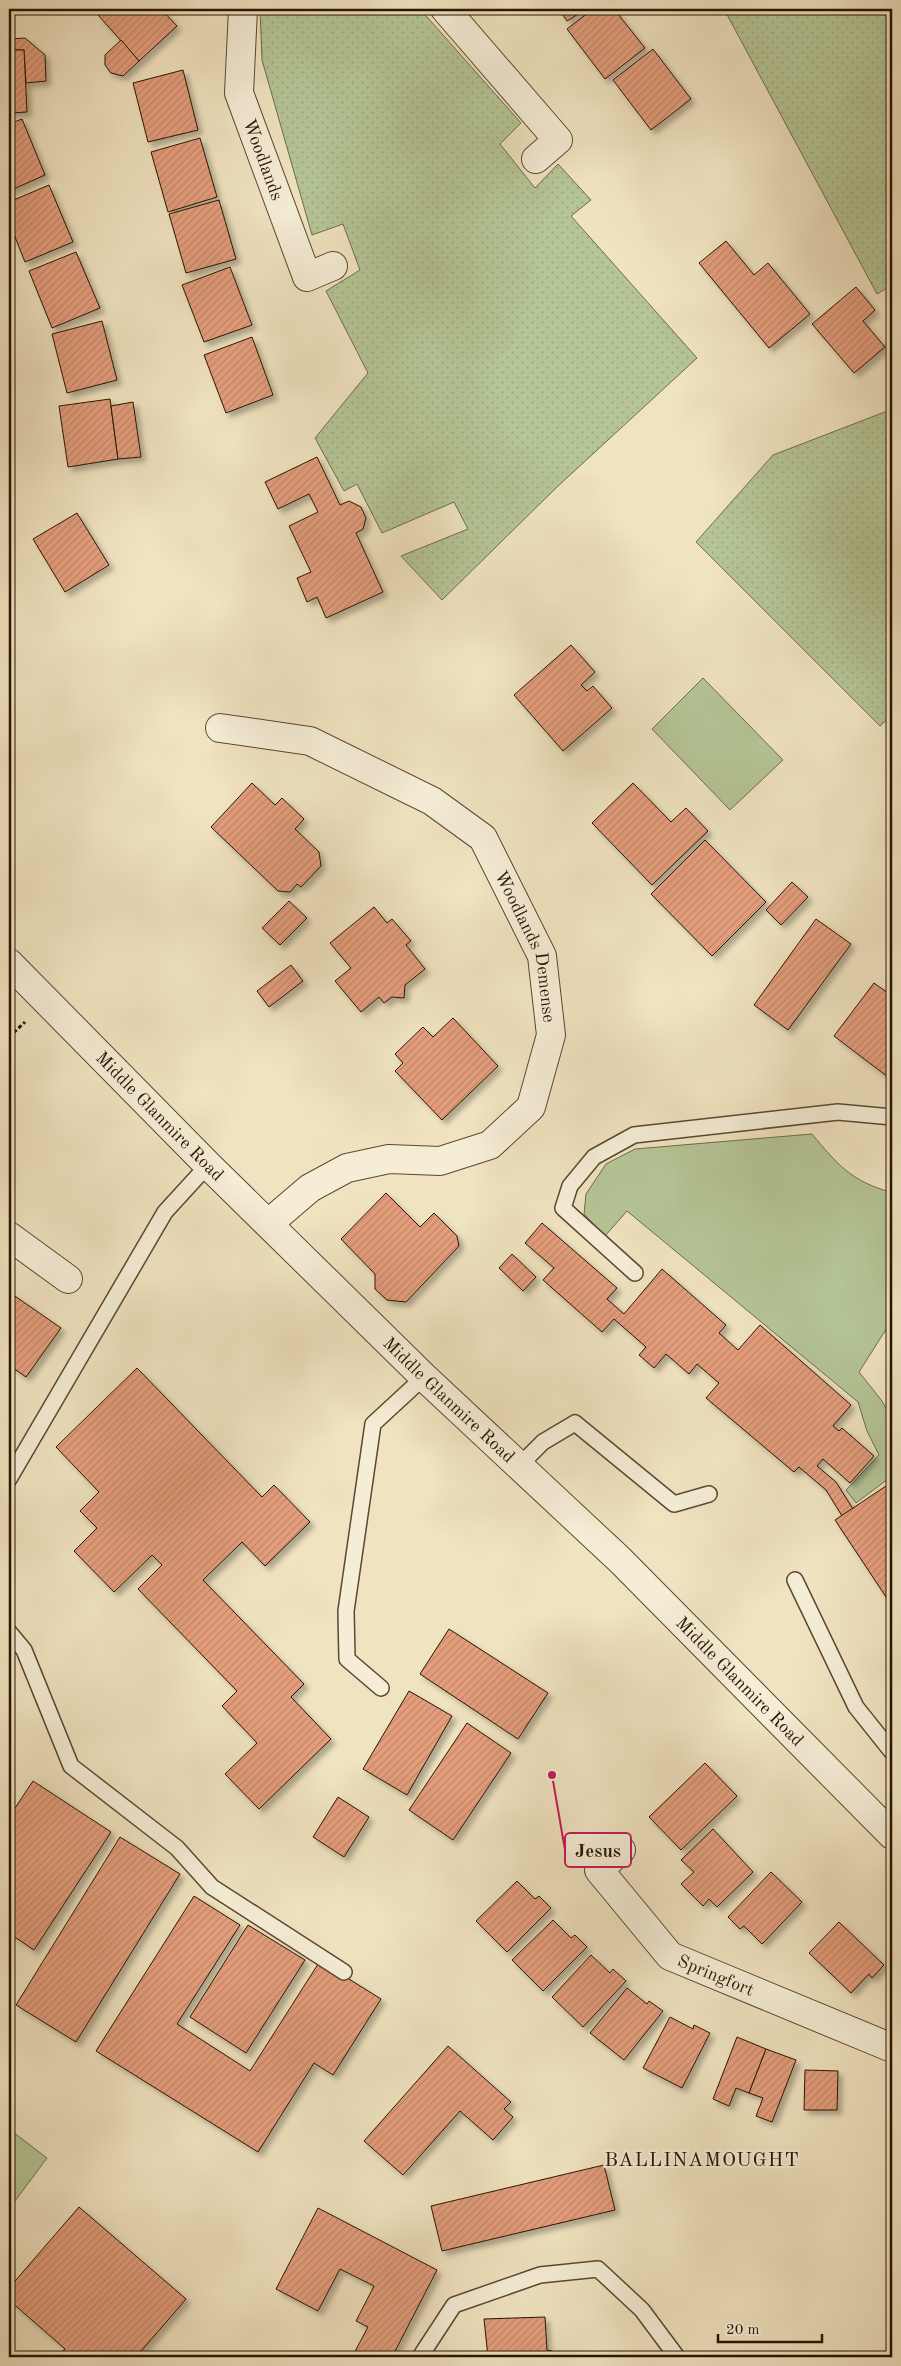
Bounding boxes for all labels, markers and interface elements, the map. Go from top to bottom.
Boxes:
street label: Woodlands [239,117,286,203]
street label: Woodlands Demense [491,868,558,1024]
street label: Middle Glanmire Road [92,1049,227,1185]
street label: Middle Glanmire Road [379,1334,518,1467]
street label: Middle Glanmire Road [672,1614,807,1750]
callout: Jesus [565,1833,631,1867]
text: Jesus [575,1843,621,1862]
street label: Springfort [675,1952,756,2000]
district label: BALLINAMOUGHT [604,2151,800,2171]
scale bar [718,2311,822,2343]
text: 20 m [726,2323,760,2338]

